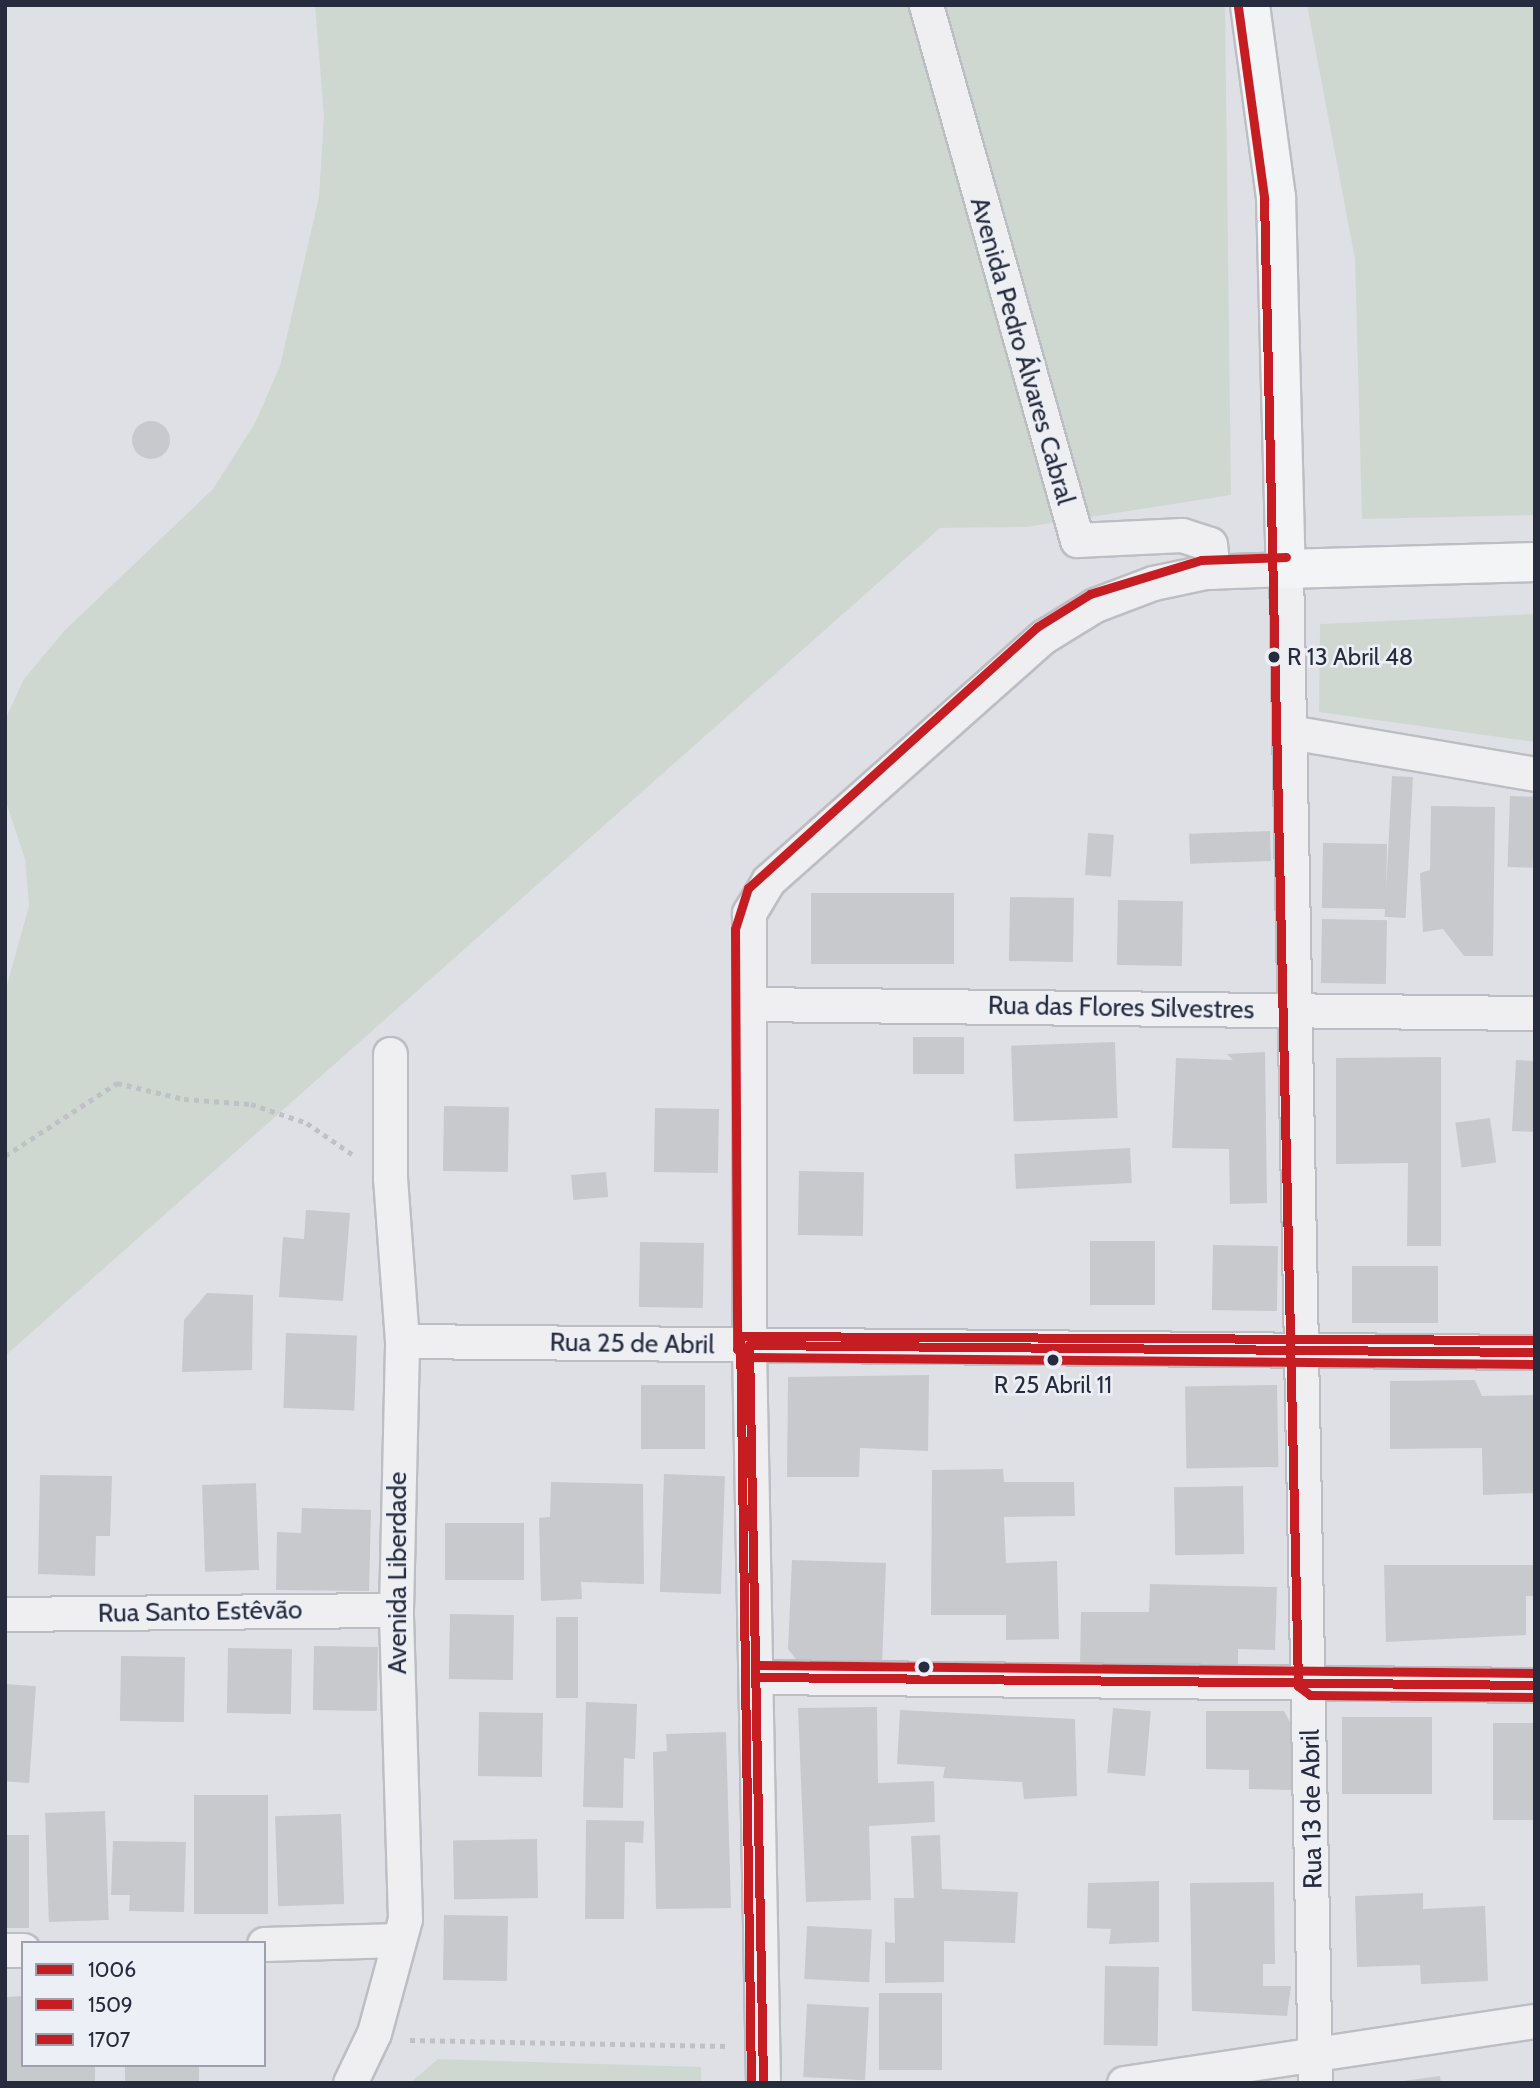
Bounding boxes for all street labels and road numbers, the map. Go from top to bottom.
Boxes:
street label: Avenida Pedro Álvares Cabral [963,194,1081,508]
street label: Rua das Flores Silvestres [988,990,1254,1026]
street label: Rua 25 de Abril [549,1327,715,1361]
street label: Avenida Liberdade [382,1472,414,1674]
street label: Rua Santo Estêvão [98,1595,302,1629]
street label: Rua 13 de Abril [1295,1729,1329,1889]

